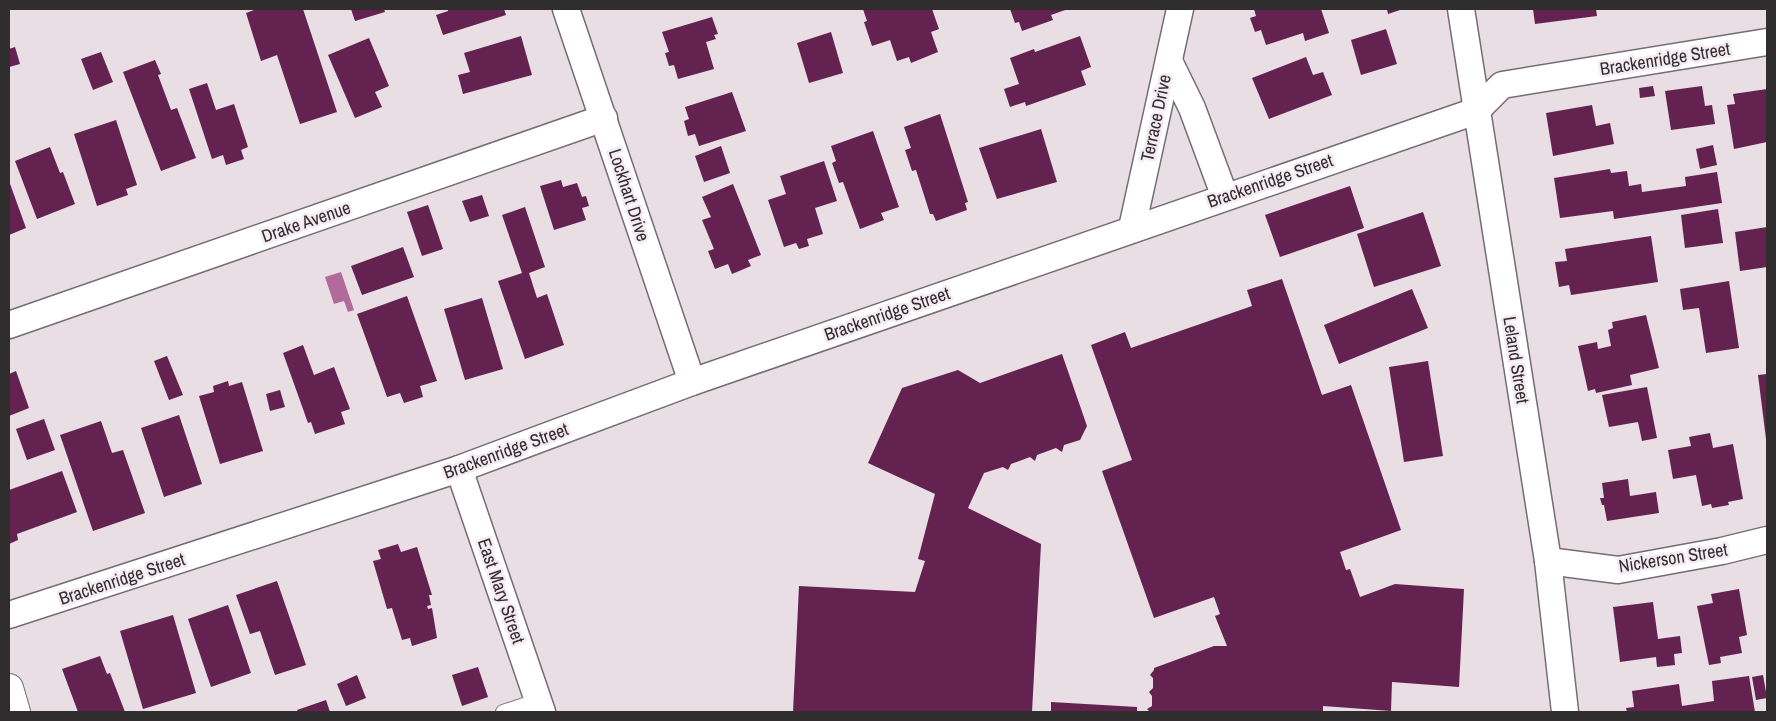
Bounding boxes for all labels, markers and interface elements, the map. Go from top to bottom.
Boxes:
street label: Brackenridge Street [1598,36,1732,81]
street label: Terrace Drive [1134,72,1177,164]
street label: Lockhart Drive [603,145,656,244]
street label: Brackenridge Street [1204,147,1336,214]
street label: Drake Avenue [258,195,354,248]
street label: Brackenridge Street [821,280,953,347]
street label: Leland Street [1497,315,1536,405]
street label: Brackenridge Street [440,416,572,485]
street label: East Mary Street [472,535,531,647]
street label: Nickerson Street [1617,537,1729,578]
street label: Brackenridge Street [56,546,188,611]

